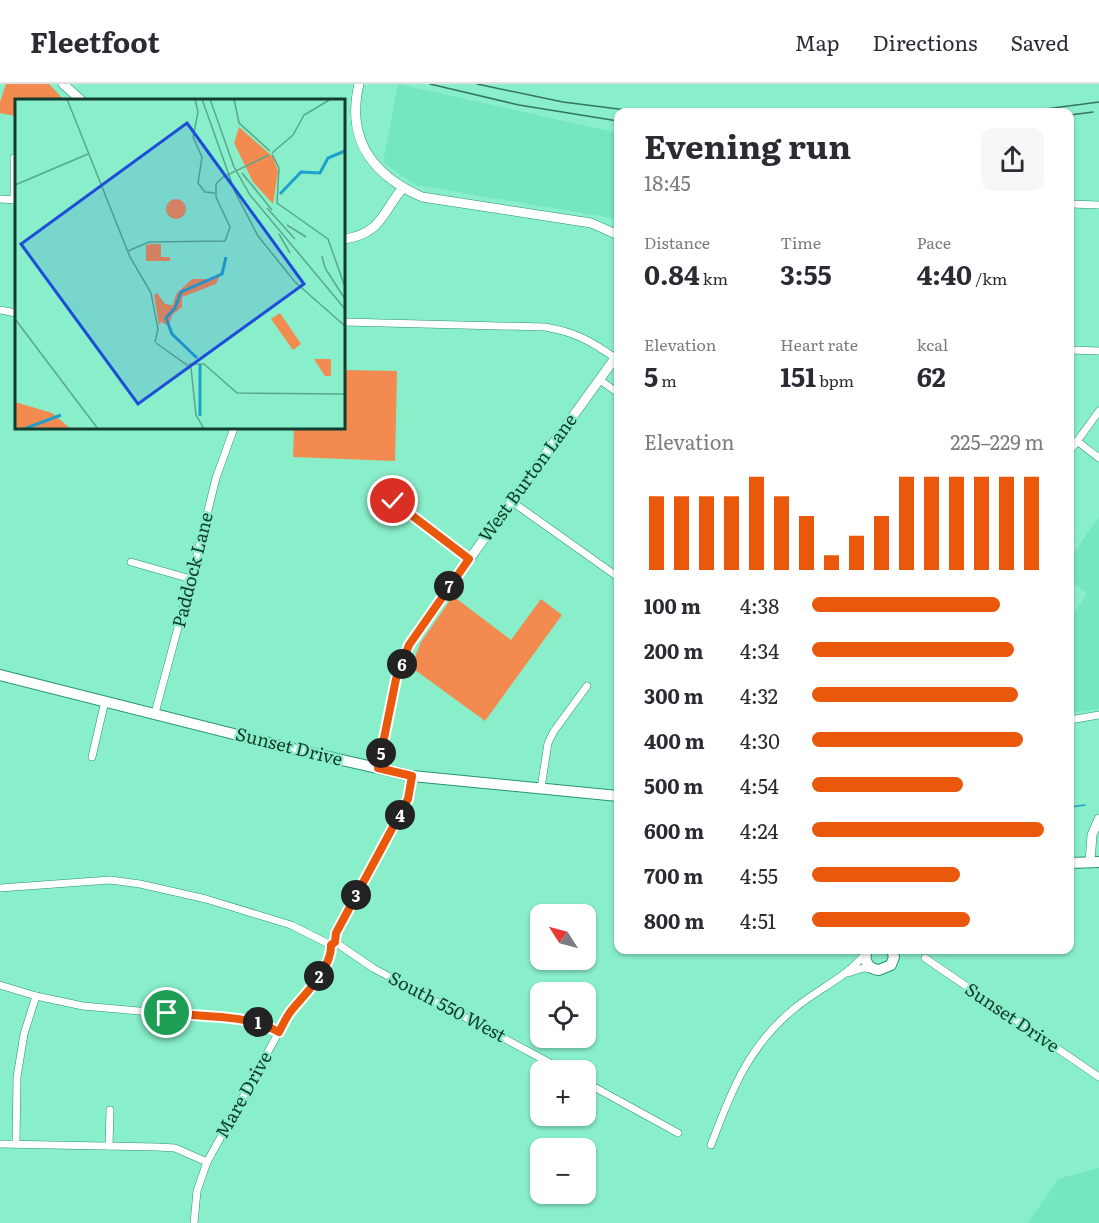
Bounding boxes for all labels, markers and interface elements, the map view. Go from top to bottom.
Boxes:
text: Fleetfoot [30,20,160,62]
text: Map [795,26,840,57]
text: Directions [873,26,978,57]
text: Saved [1011,26,1069,57]
inset map [15,99,345,429]
text: Evening run [644,120,851,169]
button: share [981,128,1044,191]
text: 18:45 [644,167,691,197]
text: Distance [644,230,710,254]
text: Time [780,230,821,254]
text: Pace [917,230,951,254]
text: 0.84 [644,254,700,293]
text: 3:55 [780,254,832,293]
text: 4:40 [917,254,972,293]
text: km [700,266,728,290]
text: /km [972,266,1007,290]
text: Elevation [644,332,716,356]
text: Heart rate [780,332,858,356]
text: kcal [917,332,948,356]
text: 5 [644,356,658,395]
text: 151 [780,356,816,395]
text: 62 [917,356,946,395]
text: m [658,368,677,392]
text: bpm [816,368,854,392]
street label: West Burton Lane [471,407,583,547]
text: Elevation [644,426,734,456]
text: 225–229 m [950,426,1044,456]
pin [367,475,418,526]
icon: check [376,484,409,517]
street label: Paddock Lane [164,509,219,630]
pin: 7 [434,571,464,601]
text: 7 [445,574,453,598]
text: 100 m [644,590,701,620]
text: 4:38 [740,590,779,620]
text: 200 m [644,635,703,665]
text: 4:34 [740,635,779,665]
pin: 6 [387,649,417,679]
text: 6 [397,652,407,676]
text: 300 m [644,680,704,710]
text: 4:32 [740,680,778,710]
street label: Sunset Drive [233,719,346,772]
text: 400 m [644,725,705,755]
text: 4:30 [740,725,780,755]
pin: 5 [366,738,396,768]
text: 5 [377,741,385,765]
text: 500 m [644,770,703,800]
text: 4:54 [740,770,779,800]
pin: 4 [385,800,415,830]
text: 4 [395,803,405,827]
text: 600 m [644,815,704,845]
text: 4:24 [740,815,779,845]
text: 700 m [644,860,703,890]
text: 4:55 [740,860,778,890]
pin: 3 [341,880,371,910]
text: 3 [352,883,360,907]
north arrow [530,904,596,970]
map controls [530,904,596,1204]
text: 800 m [644,905,704,935]
text: 4:51 [740,905,776,935]
pin: 2 [304,961,334,991]
street label: South 550 West [384,963,512,1048]
text: 2 [315,964,323,988]
street label: Sunset Drive [960,975,1066,1058]
button: locate [530,982,596,1048]
pin [141,987,192,1038]
icon: arrive [150,996,183,1029]
pin: 1 [243,1007,273,1037]
text: 1 [255,1010,261,1034]
street label: Mare Drive [208,1046,278,1143]
button: + [530,1060,596,1126]
button: − [530,1138,596,1204]

